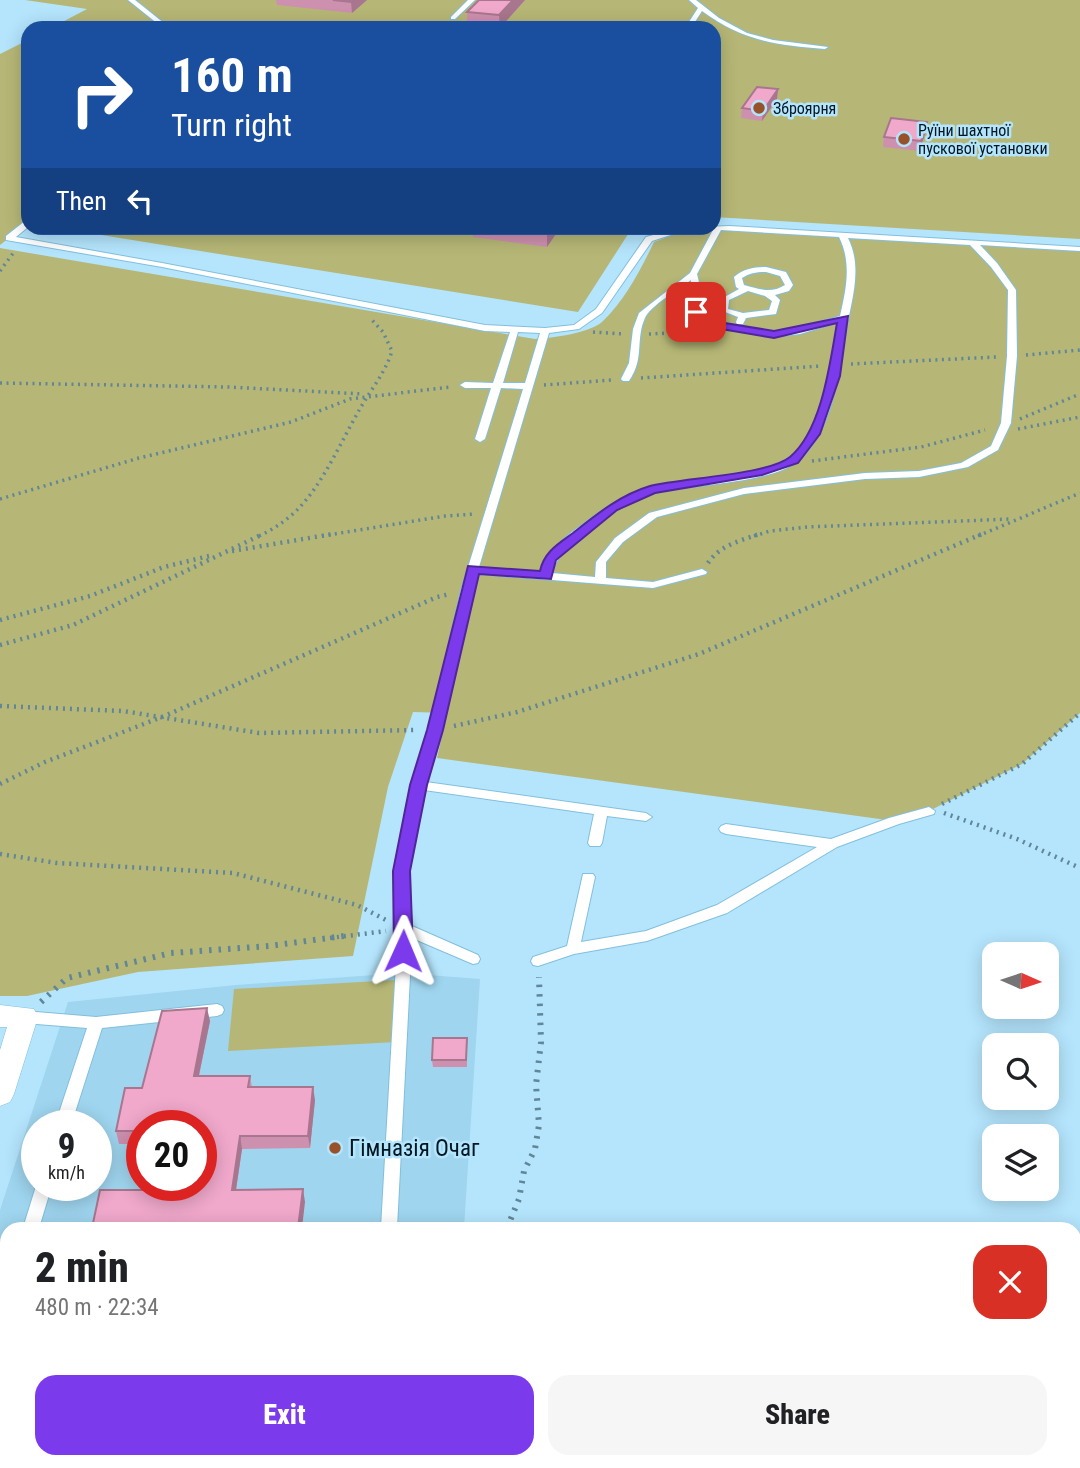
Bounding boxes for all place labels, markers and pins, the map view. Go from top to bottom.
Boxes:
place label: Зброярня [773,99,836,118]
marker: Зброярня [751,100,767,116]
place label: Руїни шахтної пускової установки [918,121,1048,158]
marker: Руїни шахтної пускової установки [896,131,912,147]
pin [666,282,726,342]
place label: Гімназія Очаг [349,1135,480,1162]
marker: Гімназія Очаг [327,1140,343,1156]

